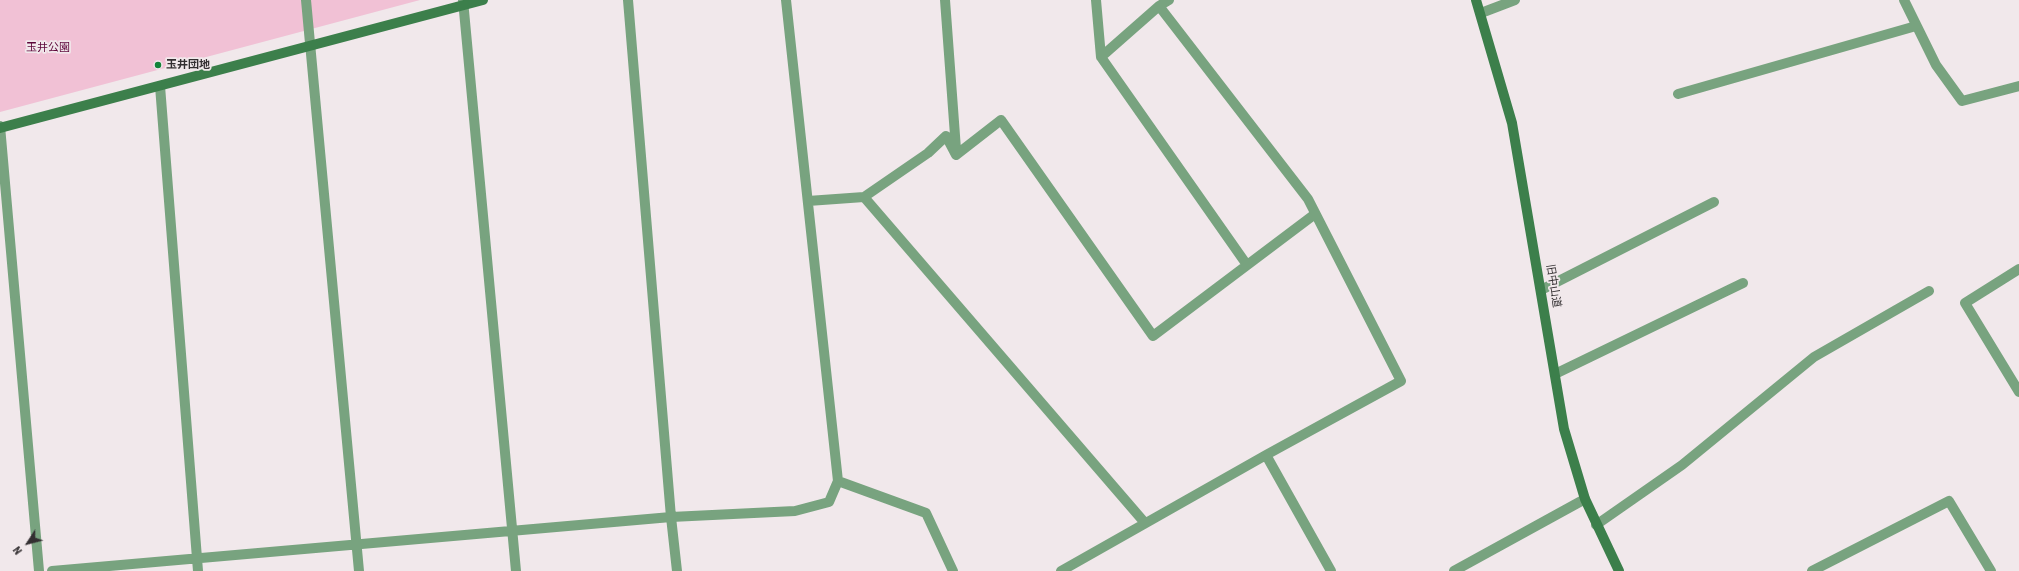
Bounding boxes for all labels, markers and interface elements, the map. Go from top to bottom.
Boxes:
park label: 玉井公園 [26,41,70,55]
place label: 玉井団地 [166,58,210,72]
marker: 玉井団地 [153,60,163,70]
street label: 旧中山道 [1543,263,1563,309]
north arrow [8,523,48,563]
text: N [11,544,25,557]

